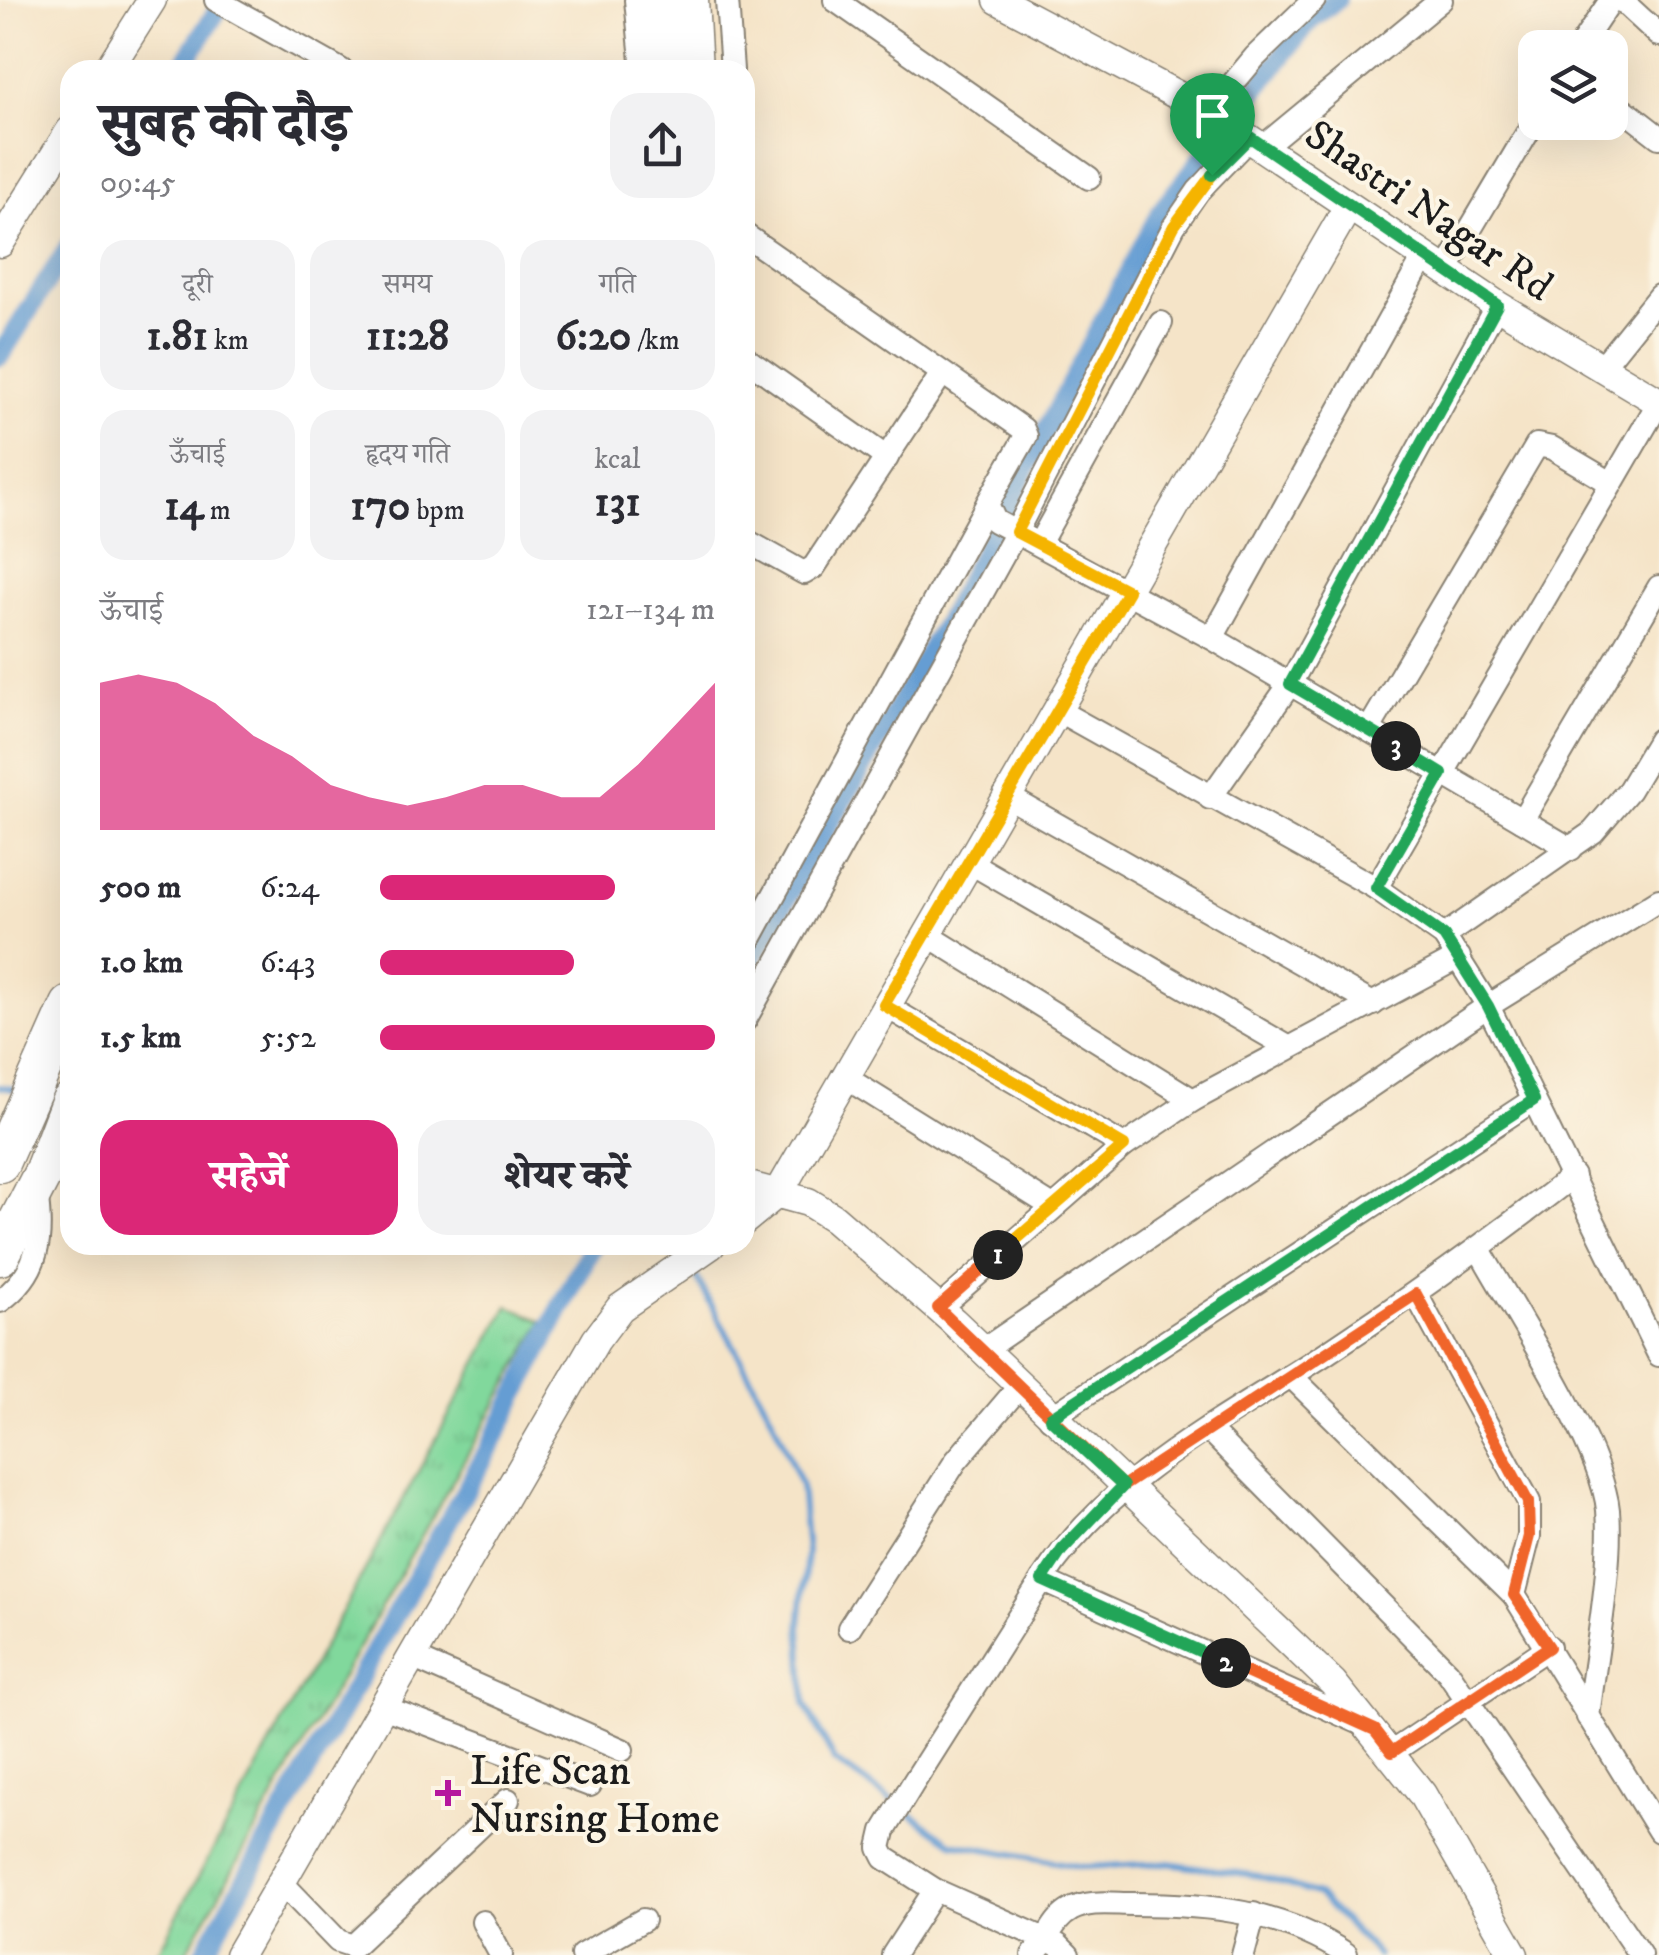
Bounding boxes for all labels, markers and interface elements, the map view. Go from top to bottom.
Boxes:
map controls [1518,30,1628,140]
button: layers [1518,30,1628,140]
pin [1170,73,1255,176]
icon: arrive [1185,88,1240,143]
text: सुबह की दौड़ [100,91,349,160]
button: share [610,93,715,198]
street label: Shastri Nagar Rd [1294,109,1562,314]
text: 09:45 [100,163,176,203]
text: दूरी [182,267,213,302]
text: समय [383,267,432,302]
text: गति [599,267,636,302]
text: 1.81 [146,311,208,363]
text: 11:28 [366,311,449,363]
text: 6:20 [555,311,631,363]
text: km [208,323,249,358]
text: /km [631,323,680,358]
text: ऊँचाई [170,437,225,472]
text: हृदय गति [365,437,450,472]
text: kcal [595,442,640,477]
text: 131 [594,477,641,529]
text: 14 [164,481,204,533]
text: 170 [350,481,410,533]
text: m [204,493,231,528]
text: bpm [410,493,465,528]
text: 121–134 m [586,590,715,630]
text: ऊँचाई [100,591,163,631]
pin: 3 [1371,721,1421,771]
text: 3 [1391,728,1401,763]
text: 500 m [100,868,181,908]
text: 6:24 [260,868,319,908]
text: 1.0 km [100,943,183,983]
text: 6:43 [260,943,315,983]
text: 1.5 km [100,1018,182,1058]
text: 5:52 [260,1018,316,1058]
button: सहेजें [100,1120,398,1235]
button: शेयर करें [418,1120,715,1235]
pin: 1 [973,1230,1023,1280]
text: 1 [993,1237,1003,1272]
pin: 2 [1201,1638,1251,1688]
text: 2 [1219,1645,1233,1680]
place label: Life Scan Nursing Home [470,1746,720,1846]
marker: Life Scan Nursing Home [435,1780,461,1806]

